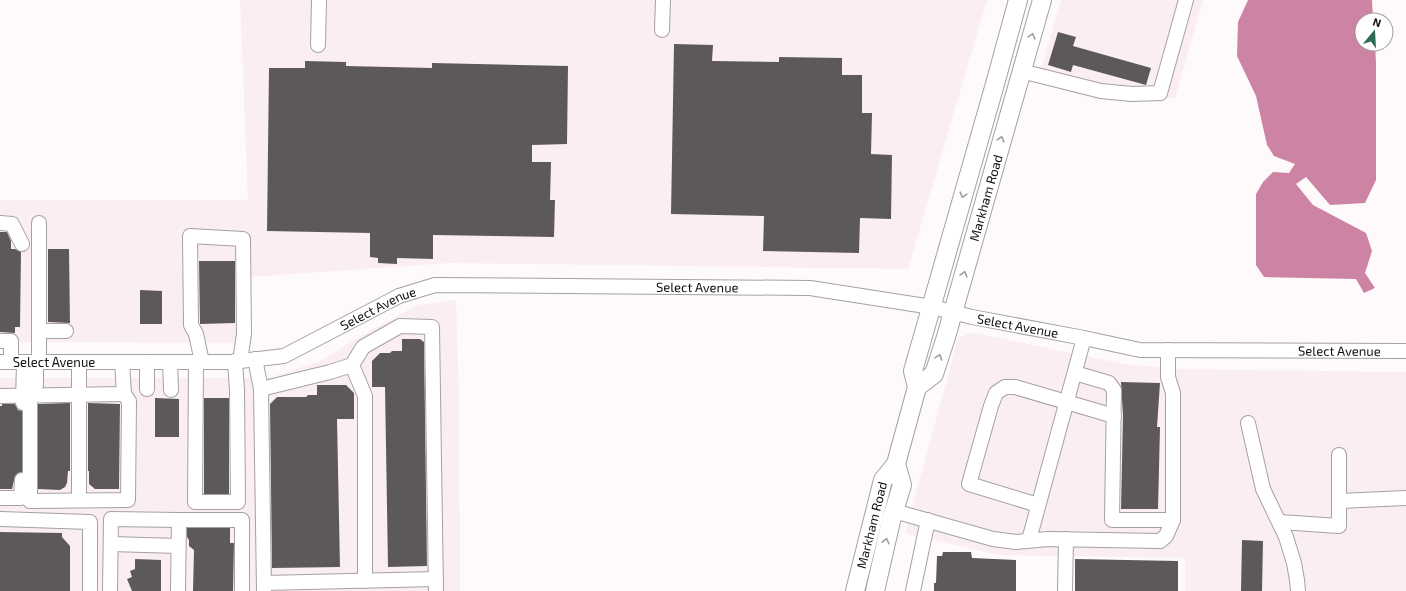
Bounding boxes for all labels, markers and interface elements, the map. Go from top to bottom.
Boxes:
north arrow [1354,12,1394,52]
text: N [1371,15,1383,29]
one-way arrow [1027,32,1036,39]
one-way arrow [997,136,1005,143]
street label: Markham Road [966,153,1006,243]
one-way arrow [960,192,968,198]
one-way arrow [959,271,968,278]
street label: Select Avenue [656,279,739,295]
street label: Select Avenue [337,283,418,333]
street label: Select Avenue [976,310,1060,341]
street label: Select Avenue [1298,343,1381,359]
street label: Select Avenue [13,354,95,370]
one-way arrow [935,354,943,361]
street label: Markham Road [853,480,890,570]
one-way arrow [882,537,890,544]

